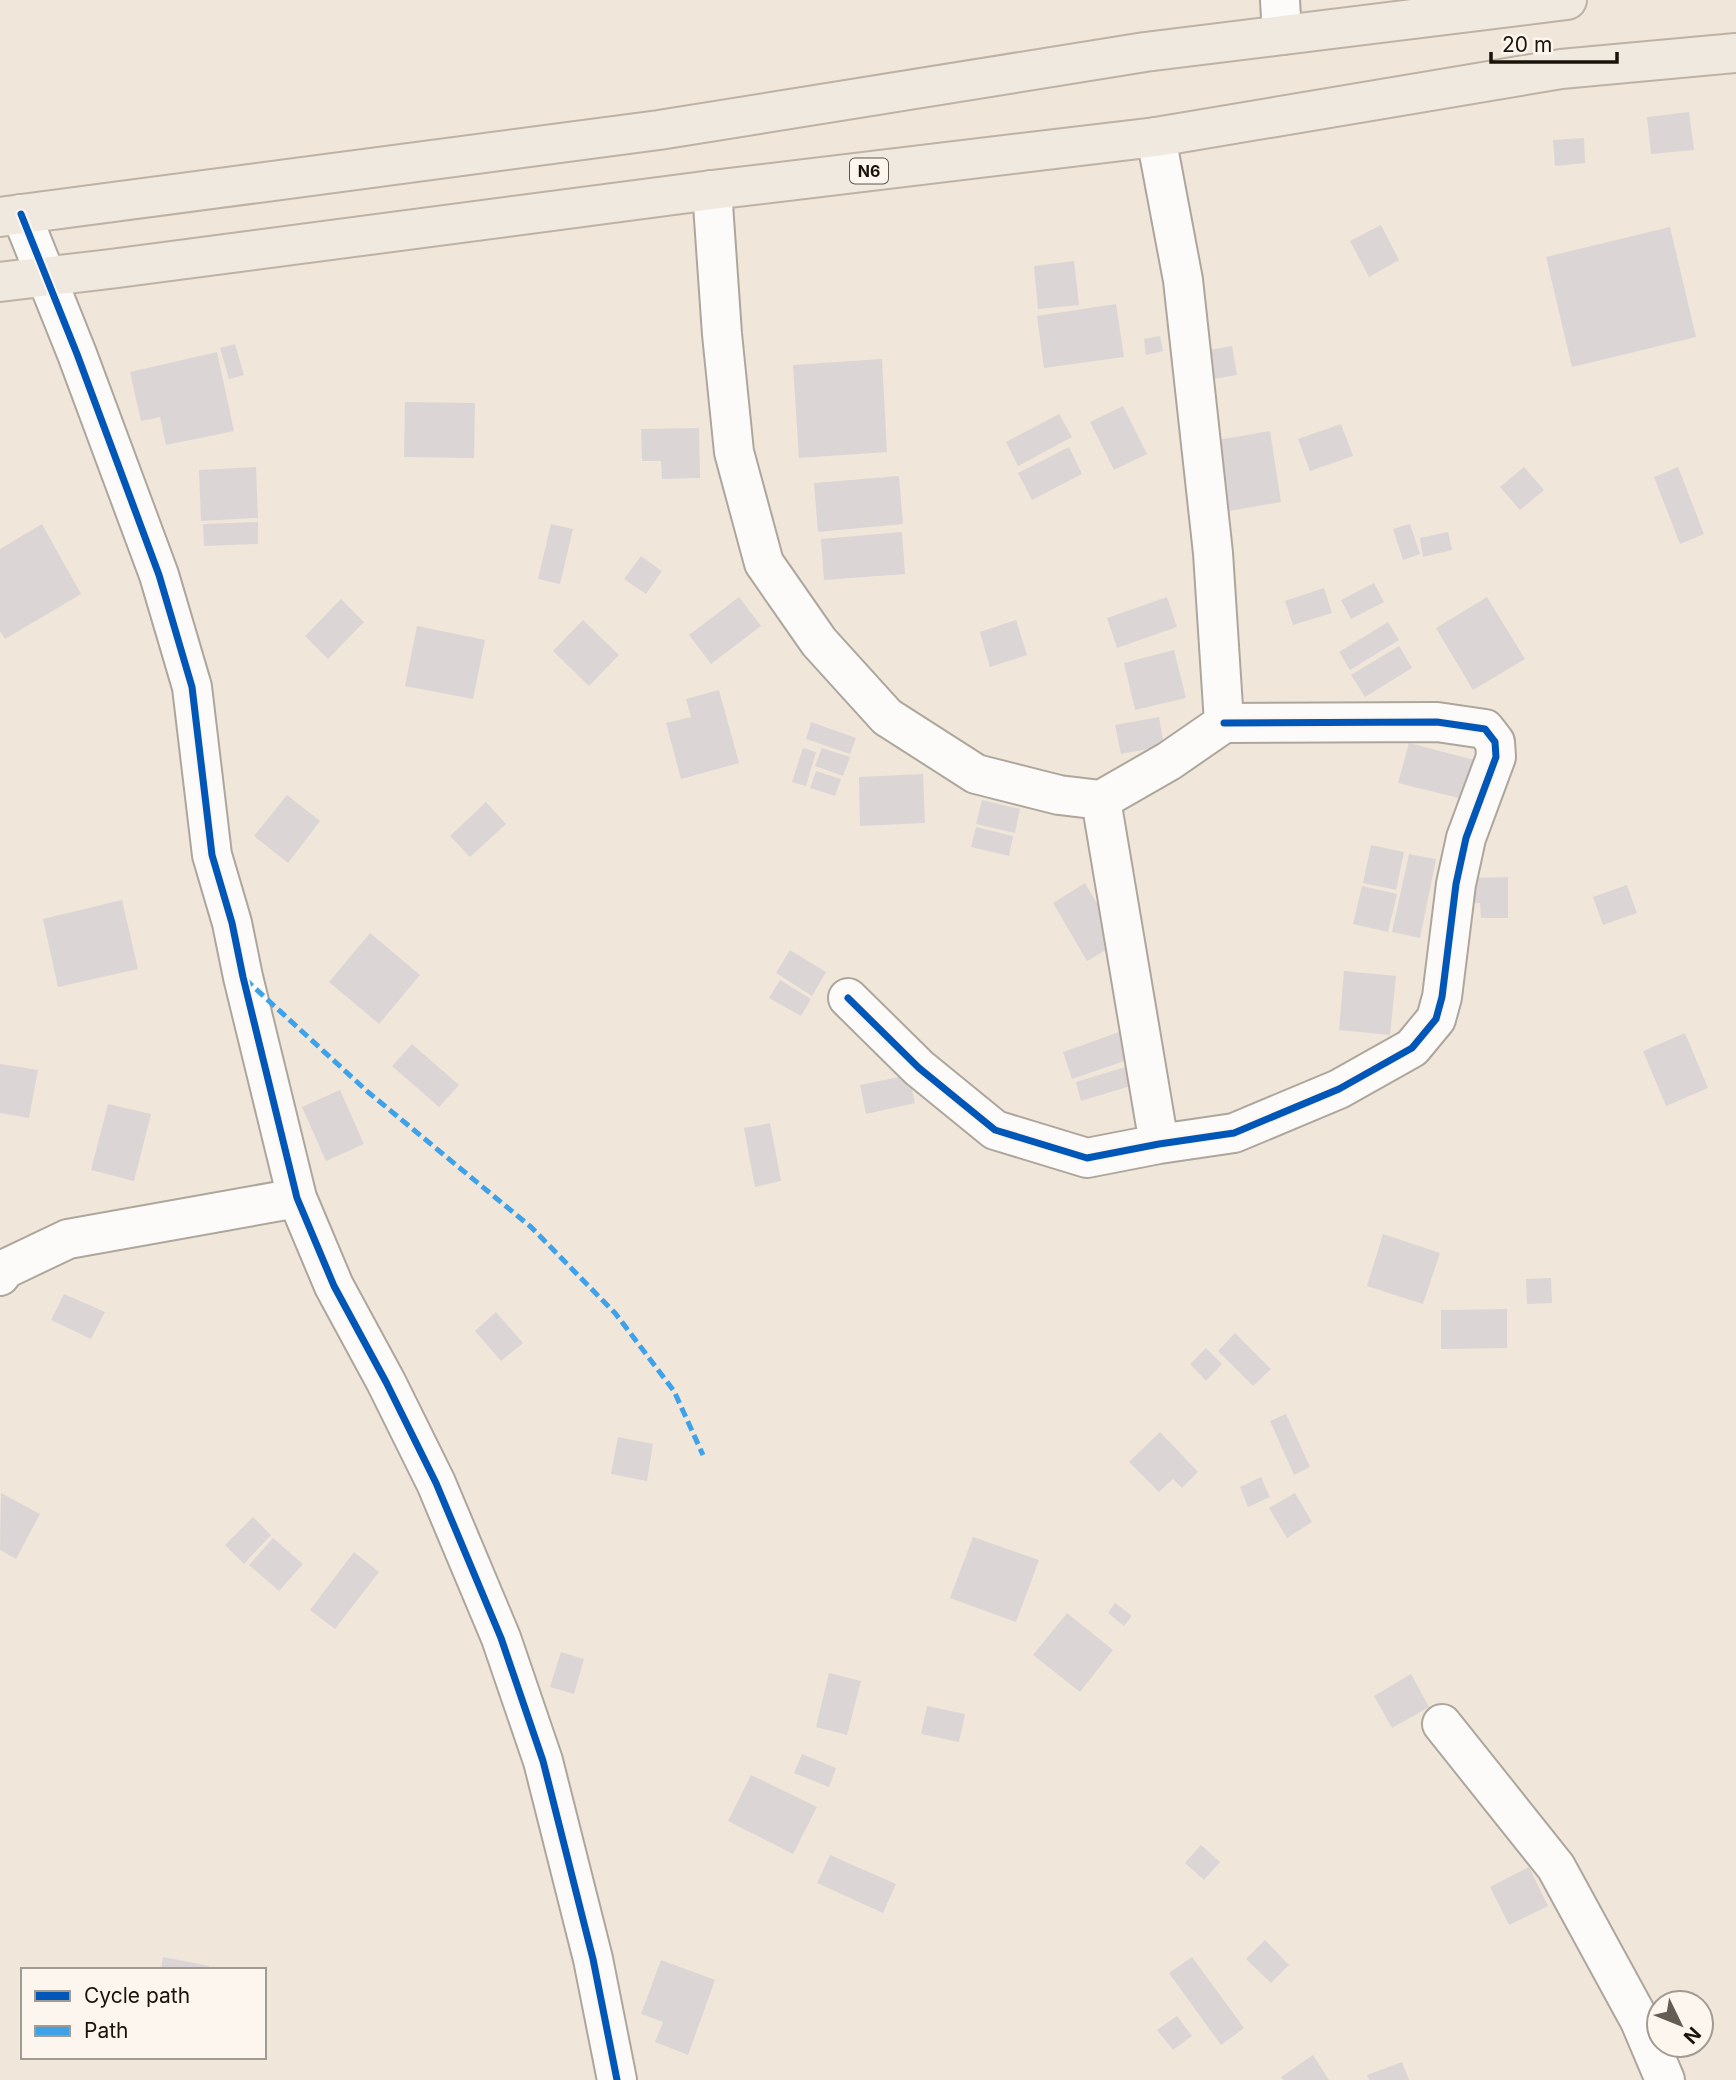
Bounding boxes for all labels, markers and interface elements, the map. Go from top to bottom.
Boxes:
scale bar [1491,21,1617,65]
text: 20 m [1502,32,1552,57]
road number: N6 [850,158,888,183]
legend [21,1968,266,2059]
text: Cycle path [84,1983,190,2008]
north arrow [1645,1989,1715,2059]
text: Path [84,2018,129,2043]
text: N [1679,2022,1705,2048]

